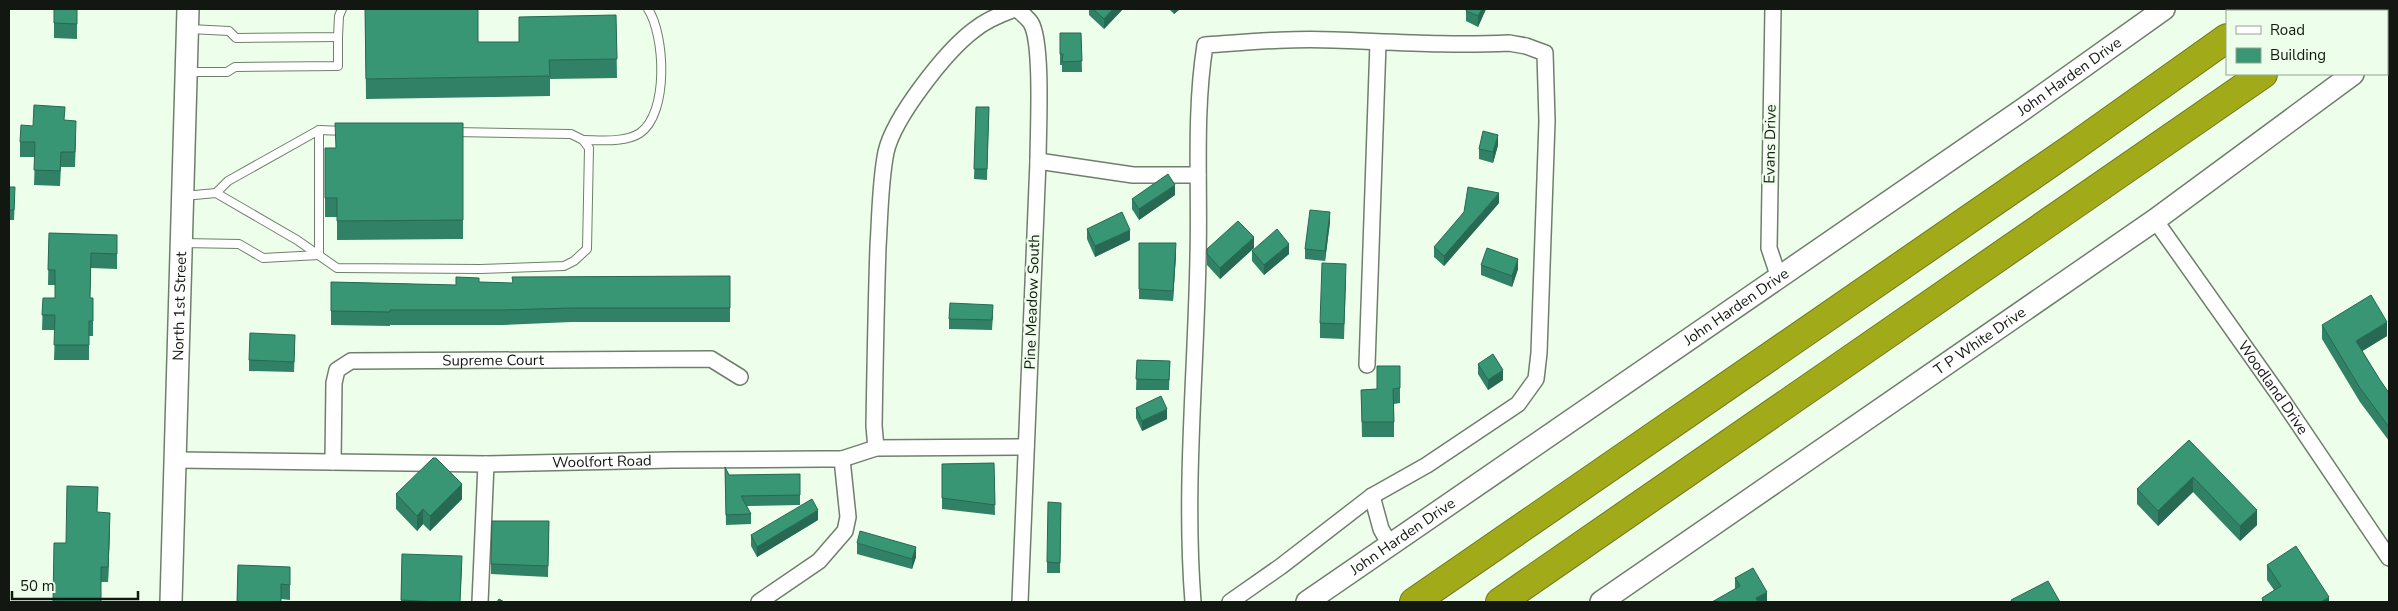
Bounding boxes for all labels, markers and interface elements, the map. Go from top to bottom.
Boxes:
legend [2226,10,2388,75]
text: Road [2270,20,2305,40]
street label: John Harden Drive [2012,32,2125,121]
text: Building [2270,45,2326,65]
street label: Evans Drive [1759,104,1781,184]
street label: Pine Meadow South [1020,234,1044,370]
street label: North 1st Street [168,251,191,361]
street label: John Harden Drive [1679,263,1793,351]
street label: T P White Drive [1930,302,2030,380]
street label: Woodland Drive [2233,337,2313,438]
street label: Supreme Court [442,350,545,370]
street label: Woolfort Road [552,450,652,473]
street label: John Harden Drive [1345,493,1459,580]
scale bar [12,568,139,600]
text: 50 m [20,576,55,596]

